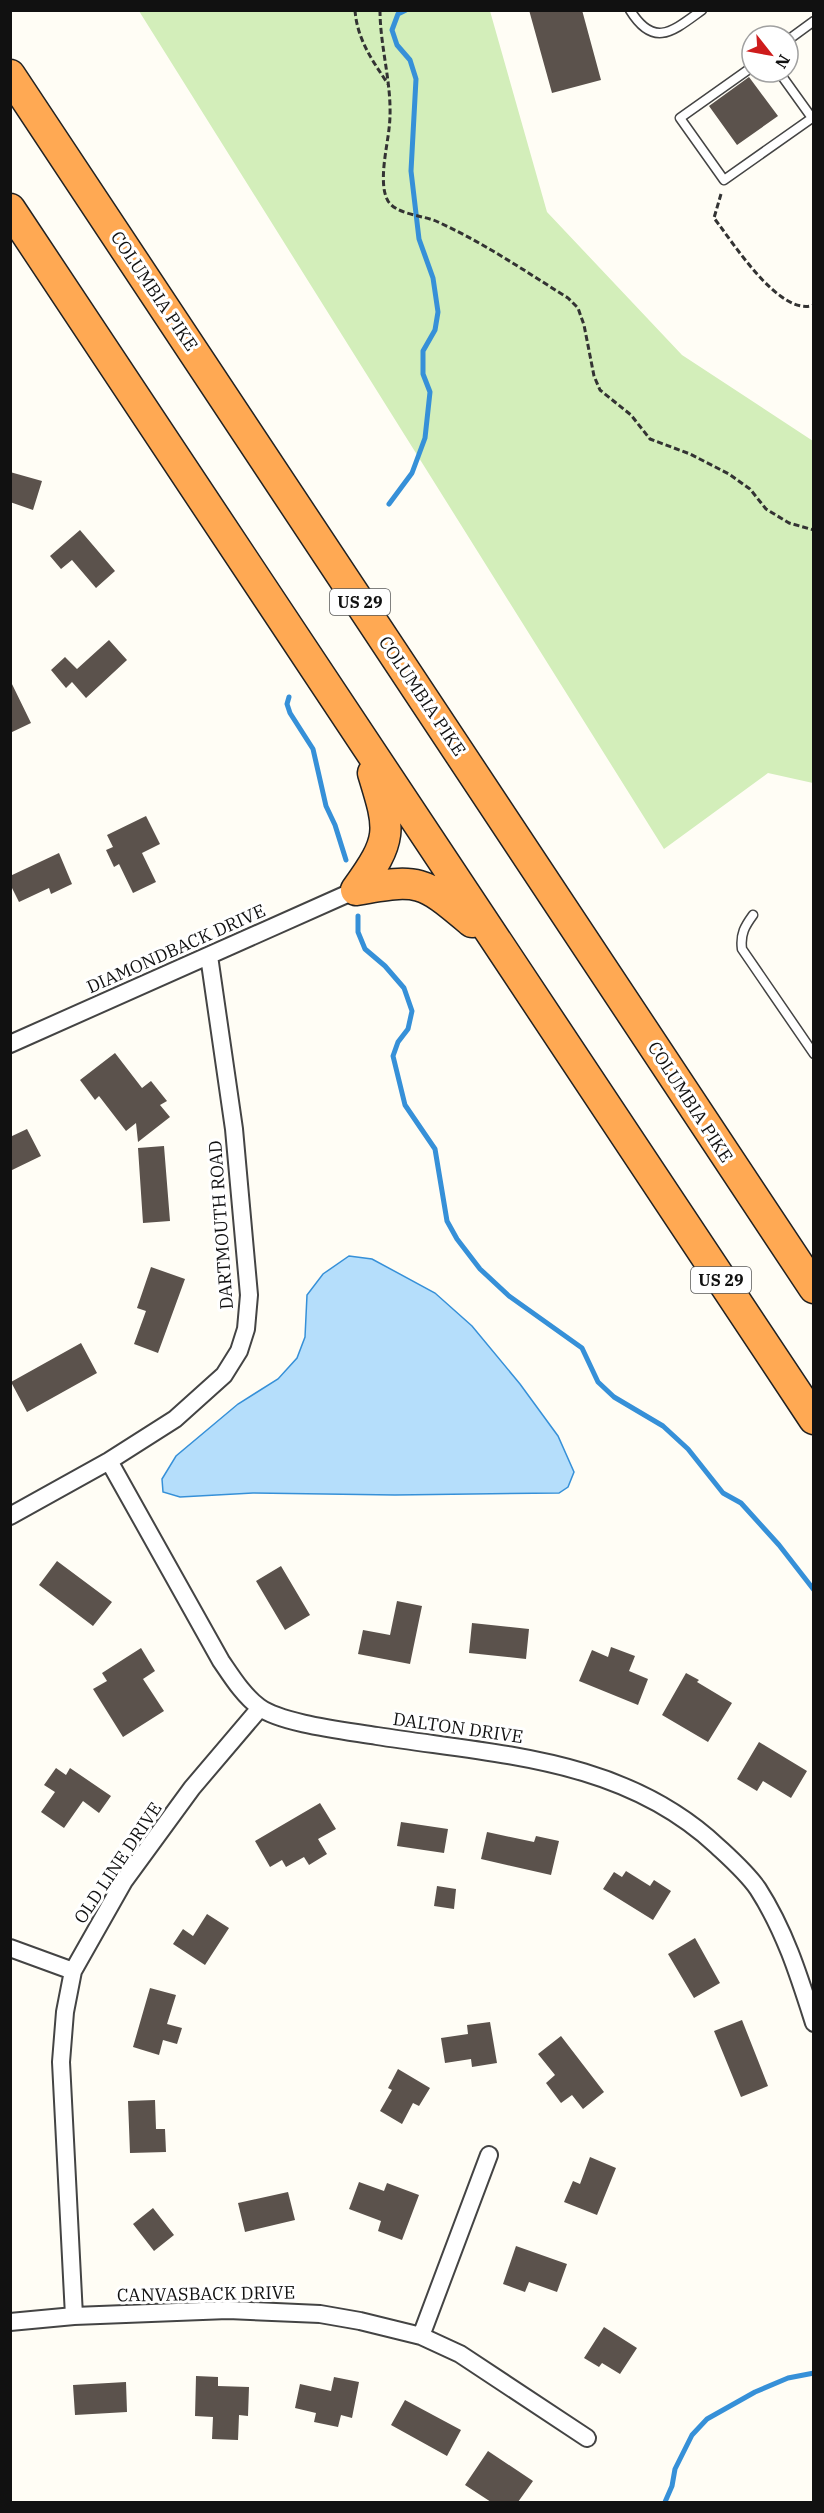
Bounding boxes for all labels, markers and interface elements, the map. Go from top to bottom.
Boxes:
north arrow [740,24,800,84]
text: N [771,51,795,72]
street label: COLUMBIA PIKE [106,226,203,355]
road number: US 29 [330,589,390,615]
street label: COLUMBIA PIKE [374,631,471,760]
street label: DIAMONDBACK DRIVE [83,899,269,998]
street label: COLUMBIA PIKE [643,1037,738,1167]
street label: DARTMOUTH ROAD [203,1140,238,1310]
road number: US 29 [691,1267,751,1293]
street label: DALTON DRIVE [391,1707,525,1748]
street label: OLD LINE DRIVE [68,1798,167,1928]
street label: CANVASBACK DRIVE [117,2280,295,2307]

